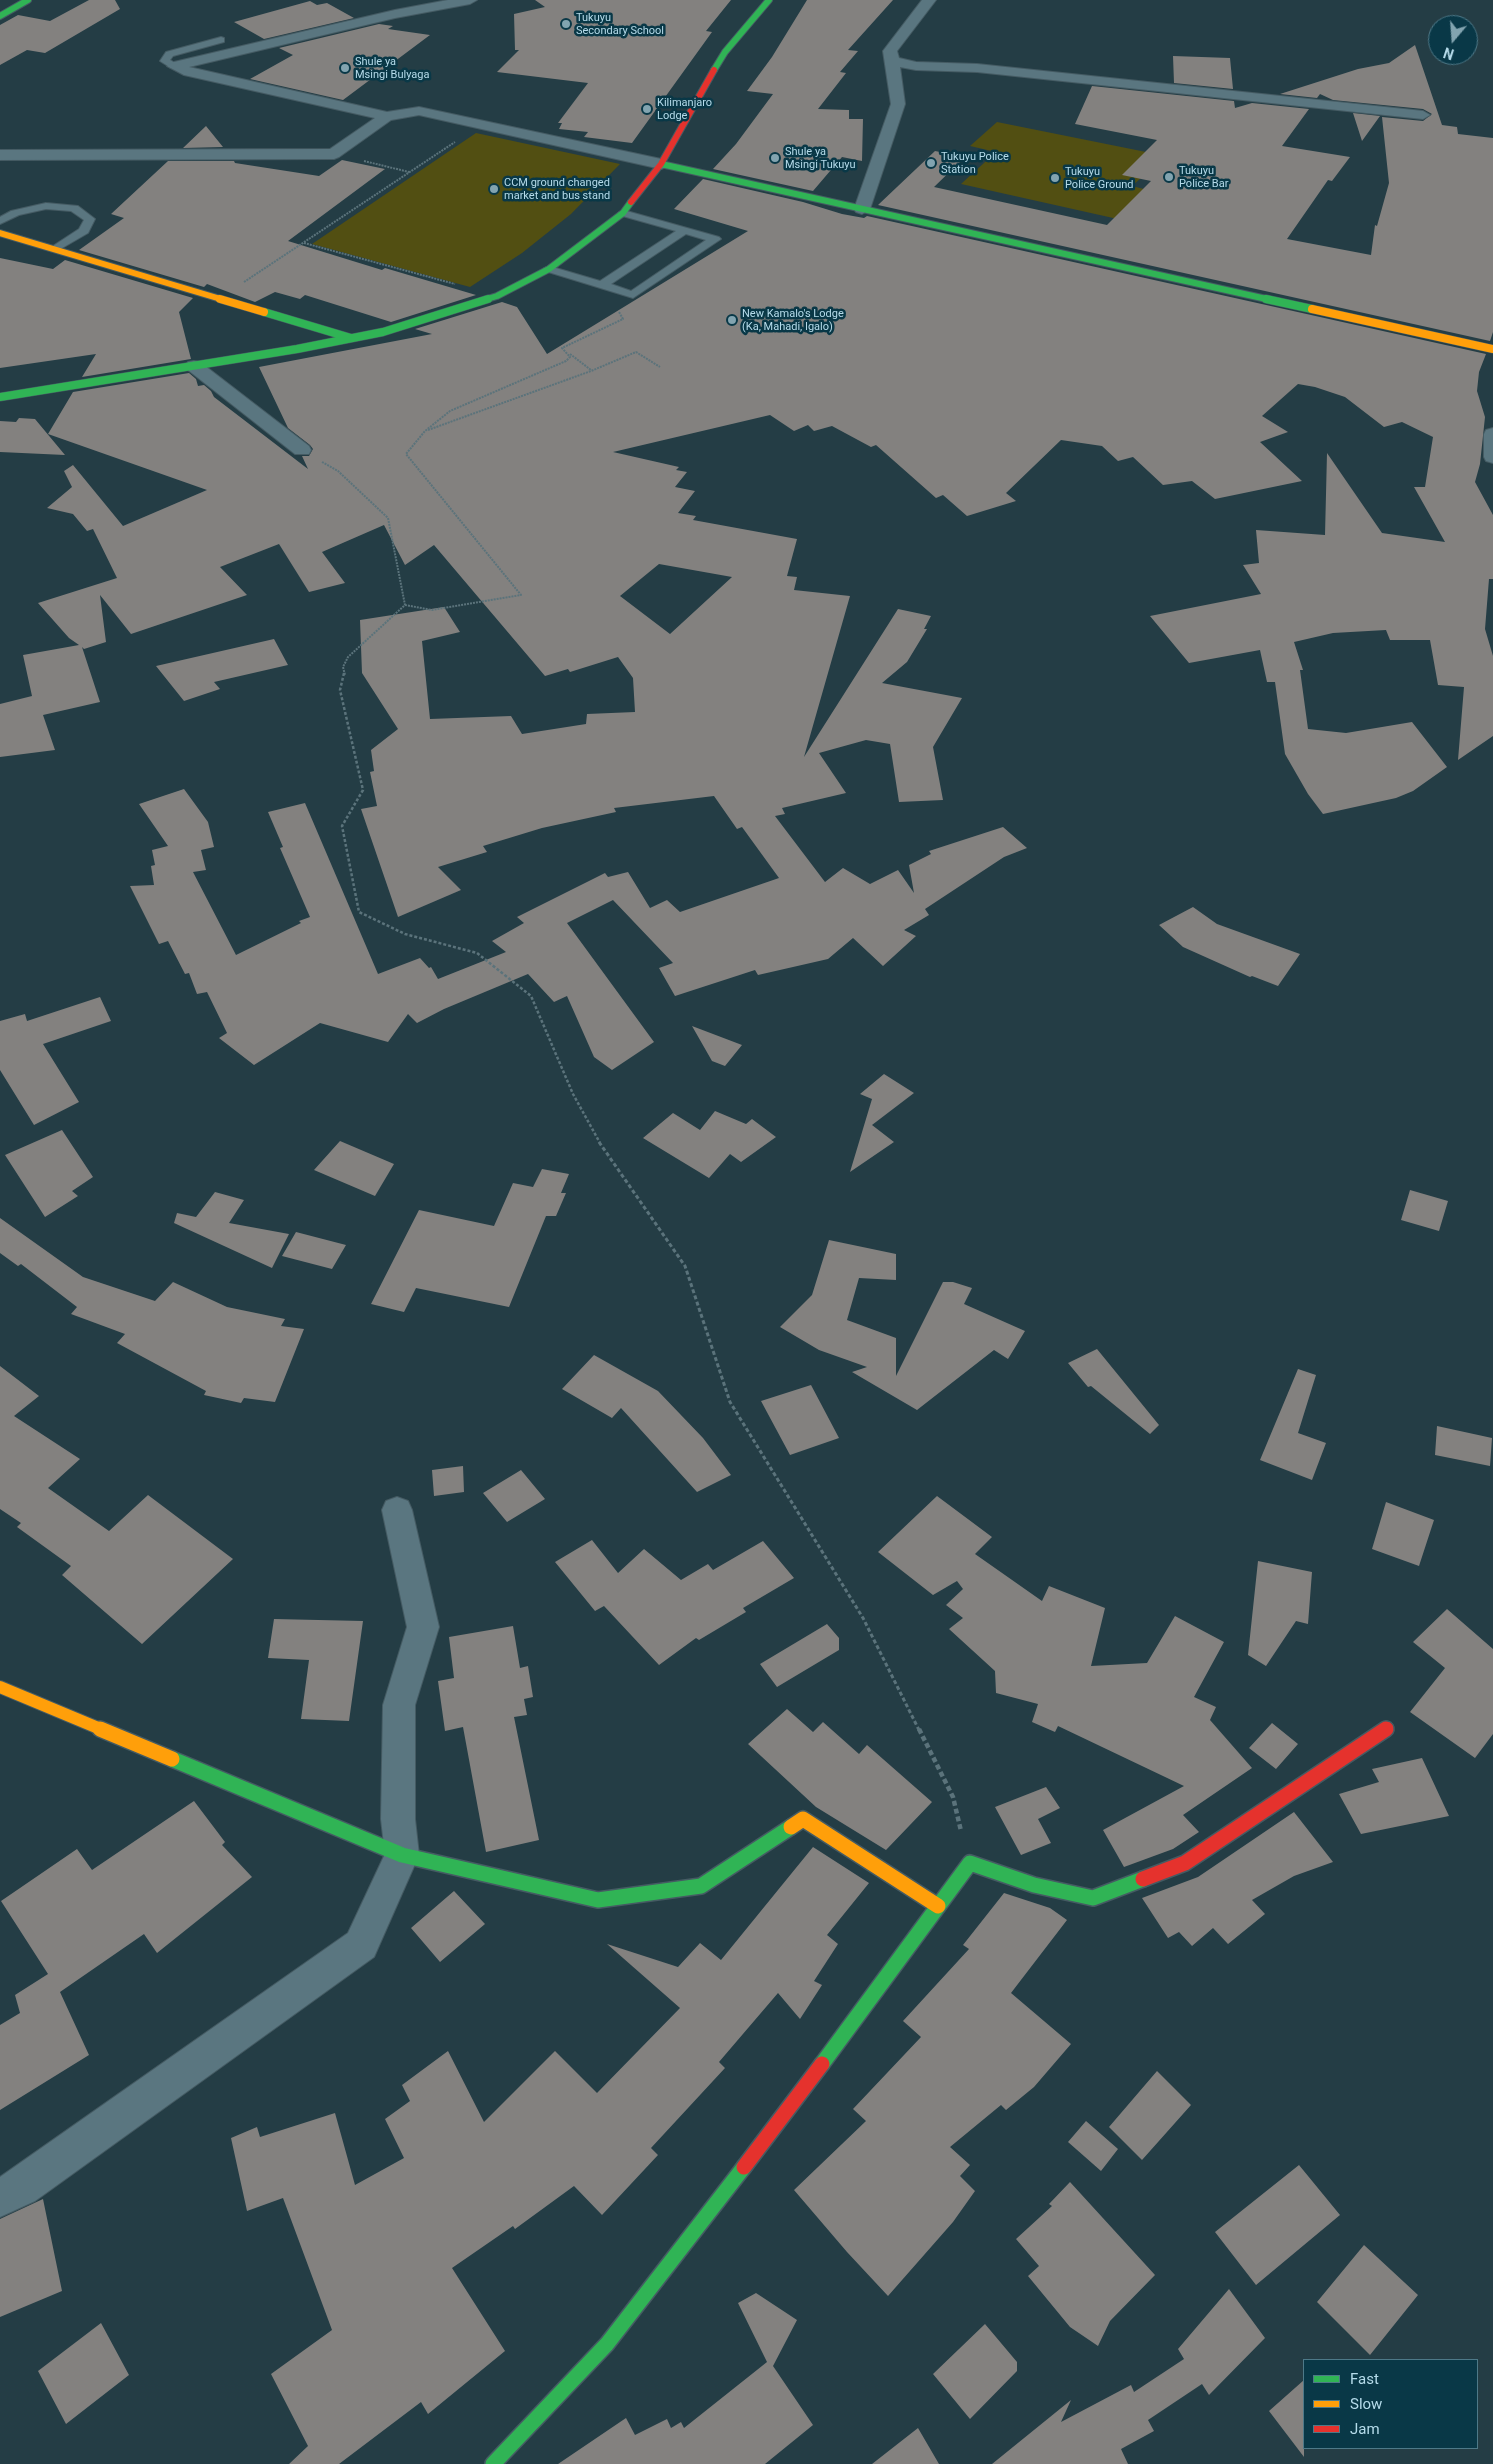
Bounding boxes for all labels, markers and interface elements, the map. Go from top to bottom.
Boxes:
place label: Tukuyu Secondary School [576,11,664,37]
north arrow [1428,15,1478,65]
marker: Tukuyu Secondary School [560,18,572,30]
text: N [1442,44,1456,62]
place label: Shule ya Msingi Bulyaga [355,55,429,81]
marker: Shule ya Msingi Bulyaga [339,62,351,74]
place label: Kilimanjaro Lodge [657,96,712,122]
marker: Kilimanjaro Lodge [641,103,653,115]
place label: Shule ya Msingi Tukuyu [785,145,856,171]
place label: Tukuyu Police Station [941,150,1009,176]
marker: Shule ya Msingi Tukuyu [769,152,781,164]
marker: Tukuyu Police Station [925,157,937,169]
place label: Tukuyu Police Bar [1179,164,1228,190]
place label: Tukuyu Police Ground [1065,165,1134,191]
marker: Tukuyu Police Bar [1163,171,1175,183]
marker: Tukuyu Police Ground [1049,172,1061,184]
place label: CCM ground changed market and bus stand [504,176,610,202]
marker: CCM ground changed market and bus stand [488,183,500,195]
place label: New Kamalo's Lodge (Ka, Mahadi, Igalo) [742,307,844,333]
marker: New Kamalo's Lodge (Ka, Mahadi, Igalo) [726,314,738,326]
legend [1303,2359,1478,2449]
text: Fast [1350,2370,1379,2388]
text: Slow [1350,2395,1382,2413]
text: Jam [1350,2420,1380,2438]

